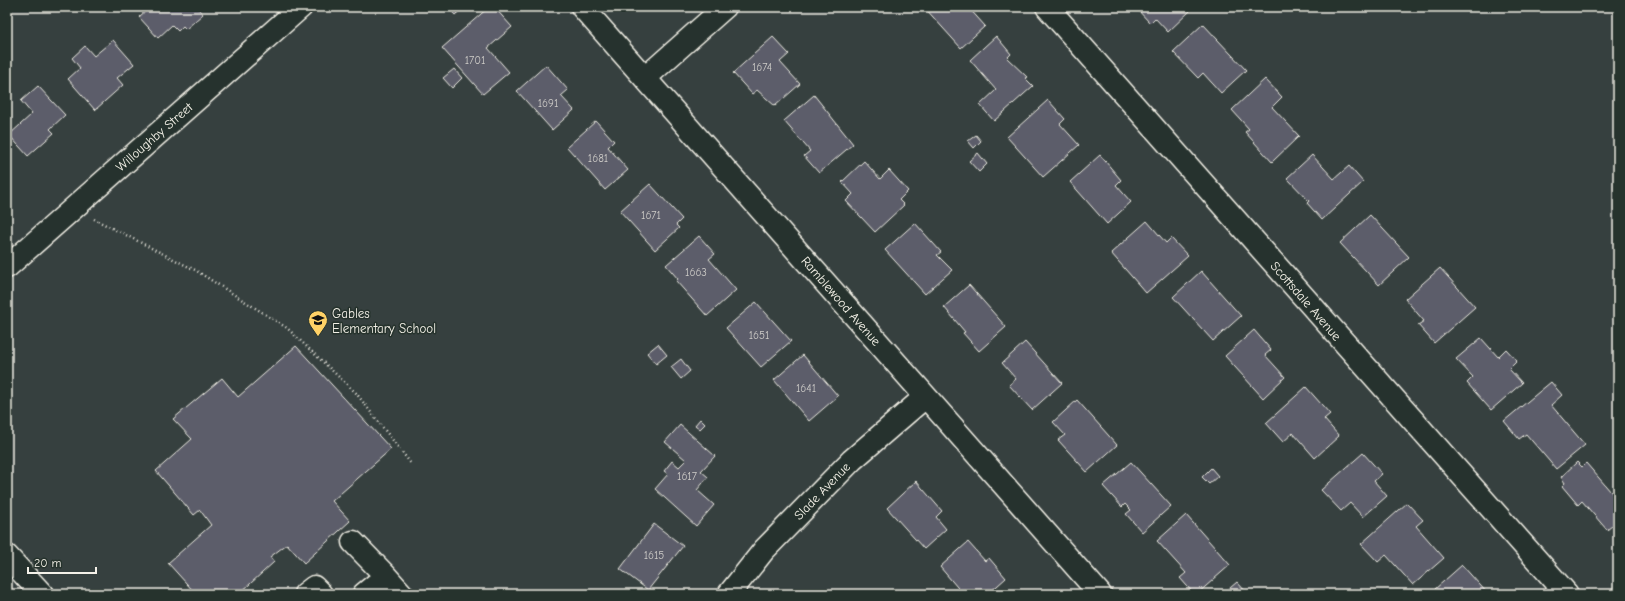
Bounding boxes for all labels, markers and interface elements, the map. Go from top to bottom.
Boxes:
house number: 1701 [465,54,485,67]
house number: 1674 [752,61,772,74]
house number: 1691 [538,97,558,110]
street label: Willoughby Street [113,99,196,174]
house number: 1681 [588,152,608,165]
house number: 1671 [641,209,661,222]
street label: Ramblewood Avenue [798,253,884,349]
street label: Scottsdale Avenue [1268,258,1345,344]
house number: 1663 [685,266,707,279]
place label: Gables Elementary School [332,306,436,336]
school or university icon: Gables Elementary School [307,309,329,337]
house number: 1651 [749,329,769,342]
house number: 1641 [796,382,816,395]
street label: Slade Avenue [791,459,853,523]
house number: 1617 [677,470,697,483]
scale bar [28,549,96,575]
house number: 1615 [644,549,664,562]
text: 20 m [34,556,62,570]

